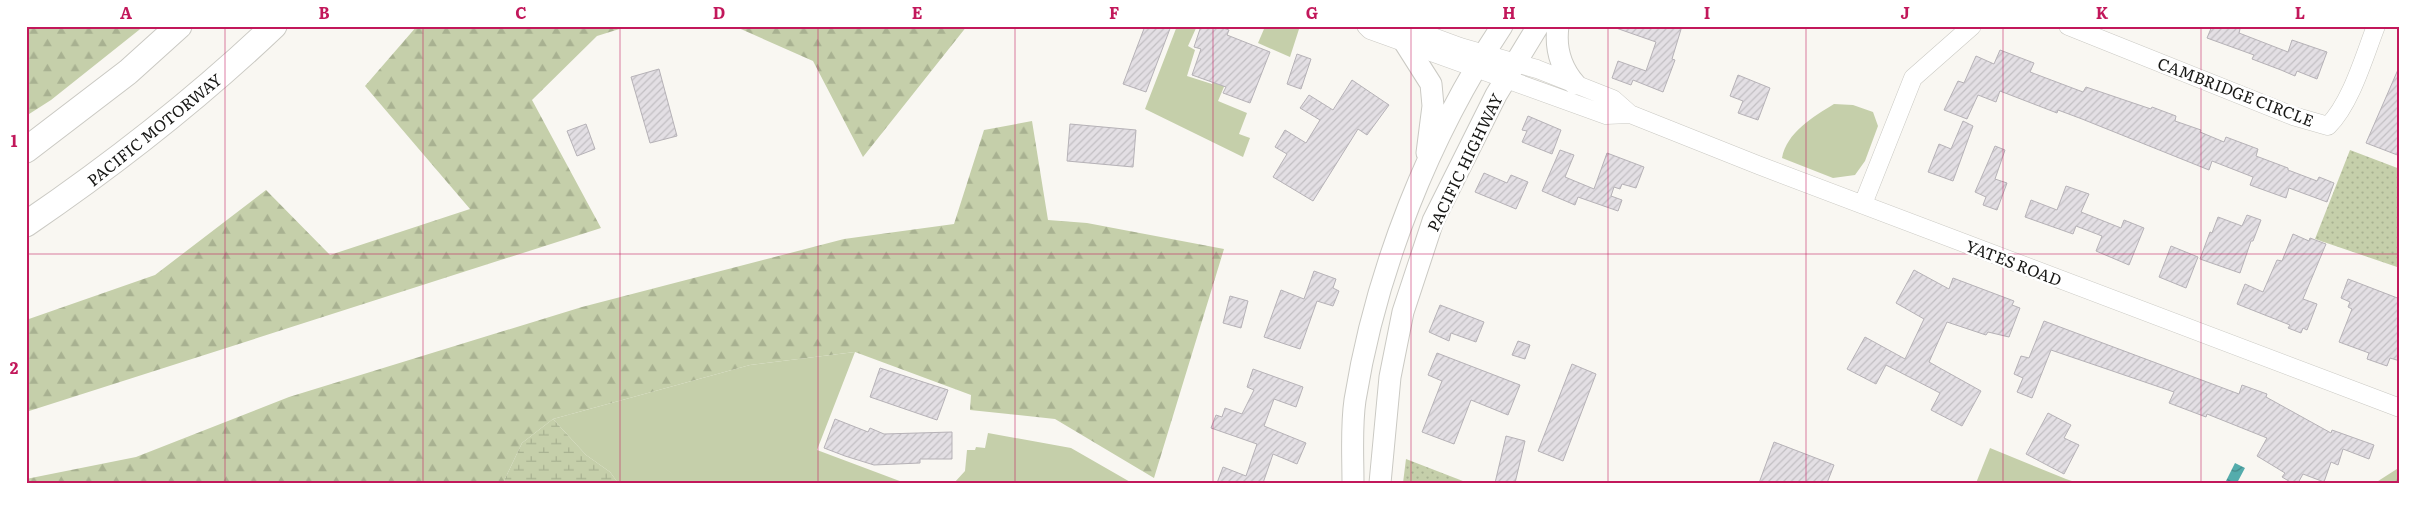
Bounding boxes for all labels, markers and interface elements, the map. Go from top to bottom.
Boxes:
text: A [120,0,132,24]
text: B [318,0,330,24]
text: C [515,0,527,24]
text: D [713,0,725,24]
text: E [912,0,923,24]
text: F [1109,0,1119,24]
text: G [1306,0,1318,24]
text: H [1502,0,1516,24]
text: I [1704,0,1710,24]
text: J [1900,0,1910,24]
text: K [2096,0,2109,24]
text: L [2295,0,2305,24]
street label: CAMBRIDGE CIRCLE [2155,50,2317,132]
street label: PACIFIC MOTORWAY [81,67,227,191]
street label: PACIFIC HIGHWAY [1420,88,1508,235]
text: 1 [11,128,18,152]
street label: YATES ROAD [1963,233,2065,291]
text: 2 [10,355,19,379]

